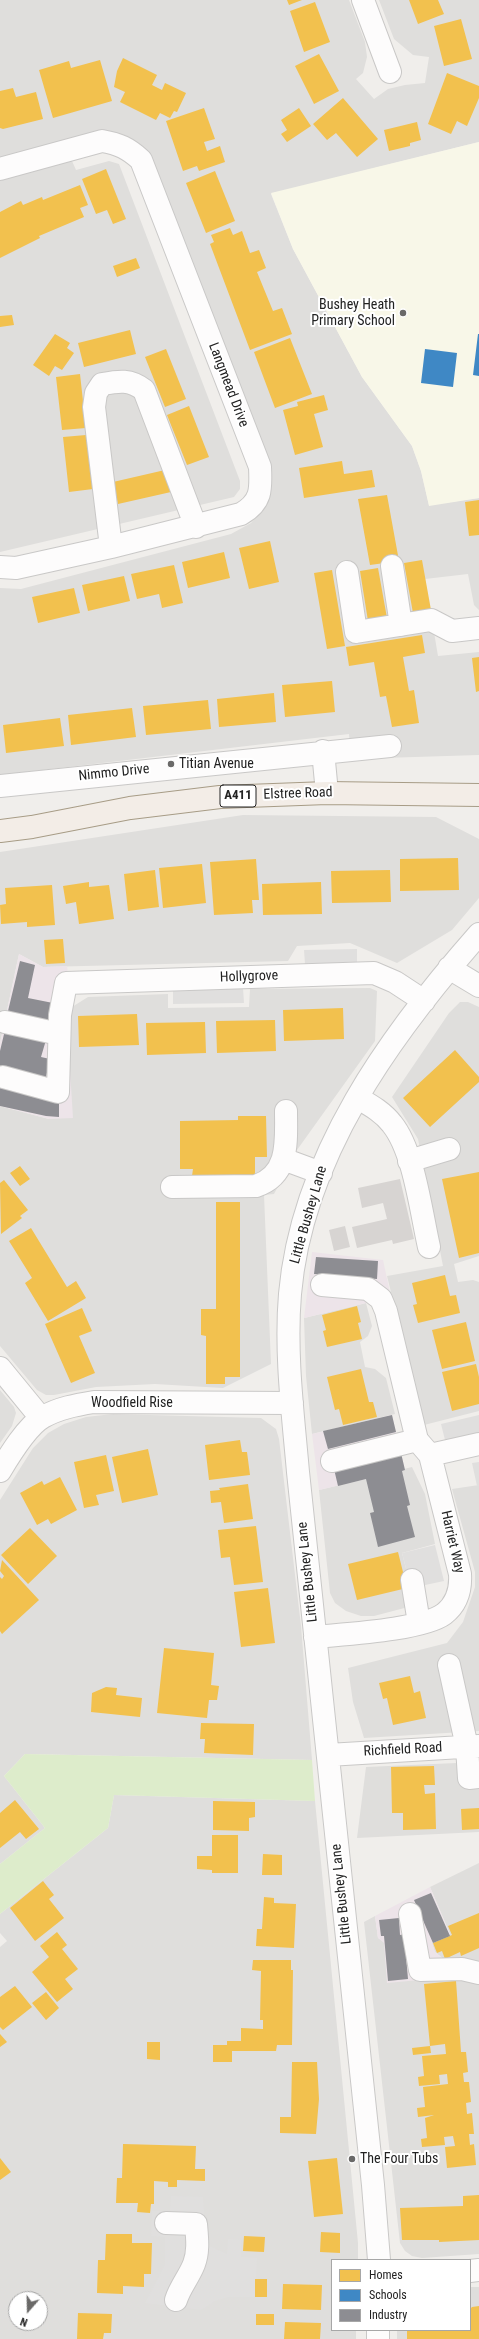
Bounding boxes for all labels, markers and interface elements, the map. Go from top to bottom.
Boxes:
place label: Bushey Heath Primary School [311,297,395,330]
marker: Bushey Heath Primary School [398,308,408,318]
street label: Langmead Drive [204,340,252,430]
place label: Titian Avenue [179,756,254,772]
marker: Titian Avenue [166,759,176,769]
street label: Nimmo Drive [78,761,150,785]
street label: Elstree Road [263,784,333,804]
road number: A411 [220,785,256,807]
street label: Hollygrove [220,968,278,986]
street label: Little Bushey Lane [287,1164,331,1266]
street label: Woodfield Rise [91,1395,173,1411]
street label: Harriet Way [437,1509,467,1575]
street label: Little Bushey Lane [294,1521,322,1623]
street label: Richfield Road [363,1740,443,1760]
street label: Little Bushey Lane [328,1843,356,1945]
place label: The Four Tubs [360,2151,438,2167]
marker: The Four Tubs [347,2154,357,2164]
legend [331,2259,471,2331]
text: Homes [369,2268,403,2282]
text: Schools [369,2288,407,2302]
north arrow [8,2291,48,2331]
text: Industry [369,2308,407,2322]
text: N [19,2315,29,2329]

